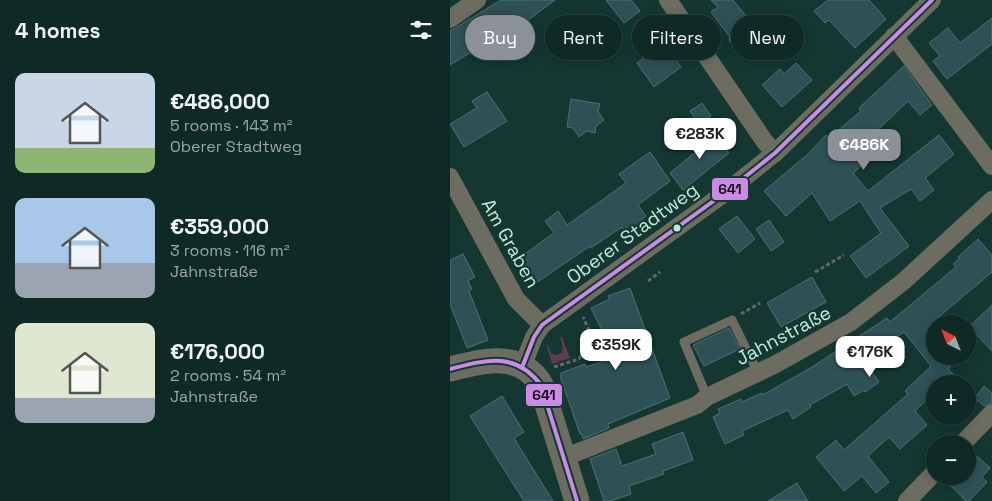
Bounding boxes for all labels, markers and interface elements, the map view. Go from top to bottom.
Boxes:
chip: Buy [465,15,535,60]
chip: Rent [545,15,622,60]
chip: Filters [632,15,721,60]
chip: New [731,15,804,60]
icon: filters [407,16,435,44]
text: 4 homes [15,17,101,44]
text: €486,000 [170,88,270,115]
icon: home [55,93,115,153]
text: 5 rooms · 143 m² [170,115,293,136]
pin: €283K [665,118,735,160]
text: €283K [675,123,725,144]
pin: €486K [829,128,899,171]
text: €486K [839,134,889,155]
text: Oberer Stadtweg [170,136,302,157]
street label: Oberer Stadtweg [562,177,703,290]
line badge: 641 [711,177,749,201]
text: 641 [718,180,742,198]
street label: Am Graben [476,194,545,292]
text: €359,000 [170,213,269,240]
icon: home [55,218,115,278]
unlabelled marker [672,223,682,233]
text: 3 rooms · 116 m² [170,240,290,261]
text: Jahnstraße [170,261,258,282]
street label: Jahnstraße [731,300,835,371]
north arrow [926,315,976,365]
map controls [926,315,976,485]
pin: €359K [581,328,651,371]
text: €359K [591,334,641,355]
pin: €176K [835,336,905,378]
text: €176,000 [170,338,265,365]
text: €176K [847,341,893,362]
icon: home [55,343,115,403]
text: 2 rooms · 54 m² [170,365,286,386]
button: + [926,375,976,425]
line badge: 641 [525,383,563,407]
text: Jahnstraße [170,386,258,407]
text: 641 [532,386,556,404]
button: − [926,435,976,485]

